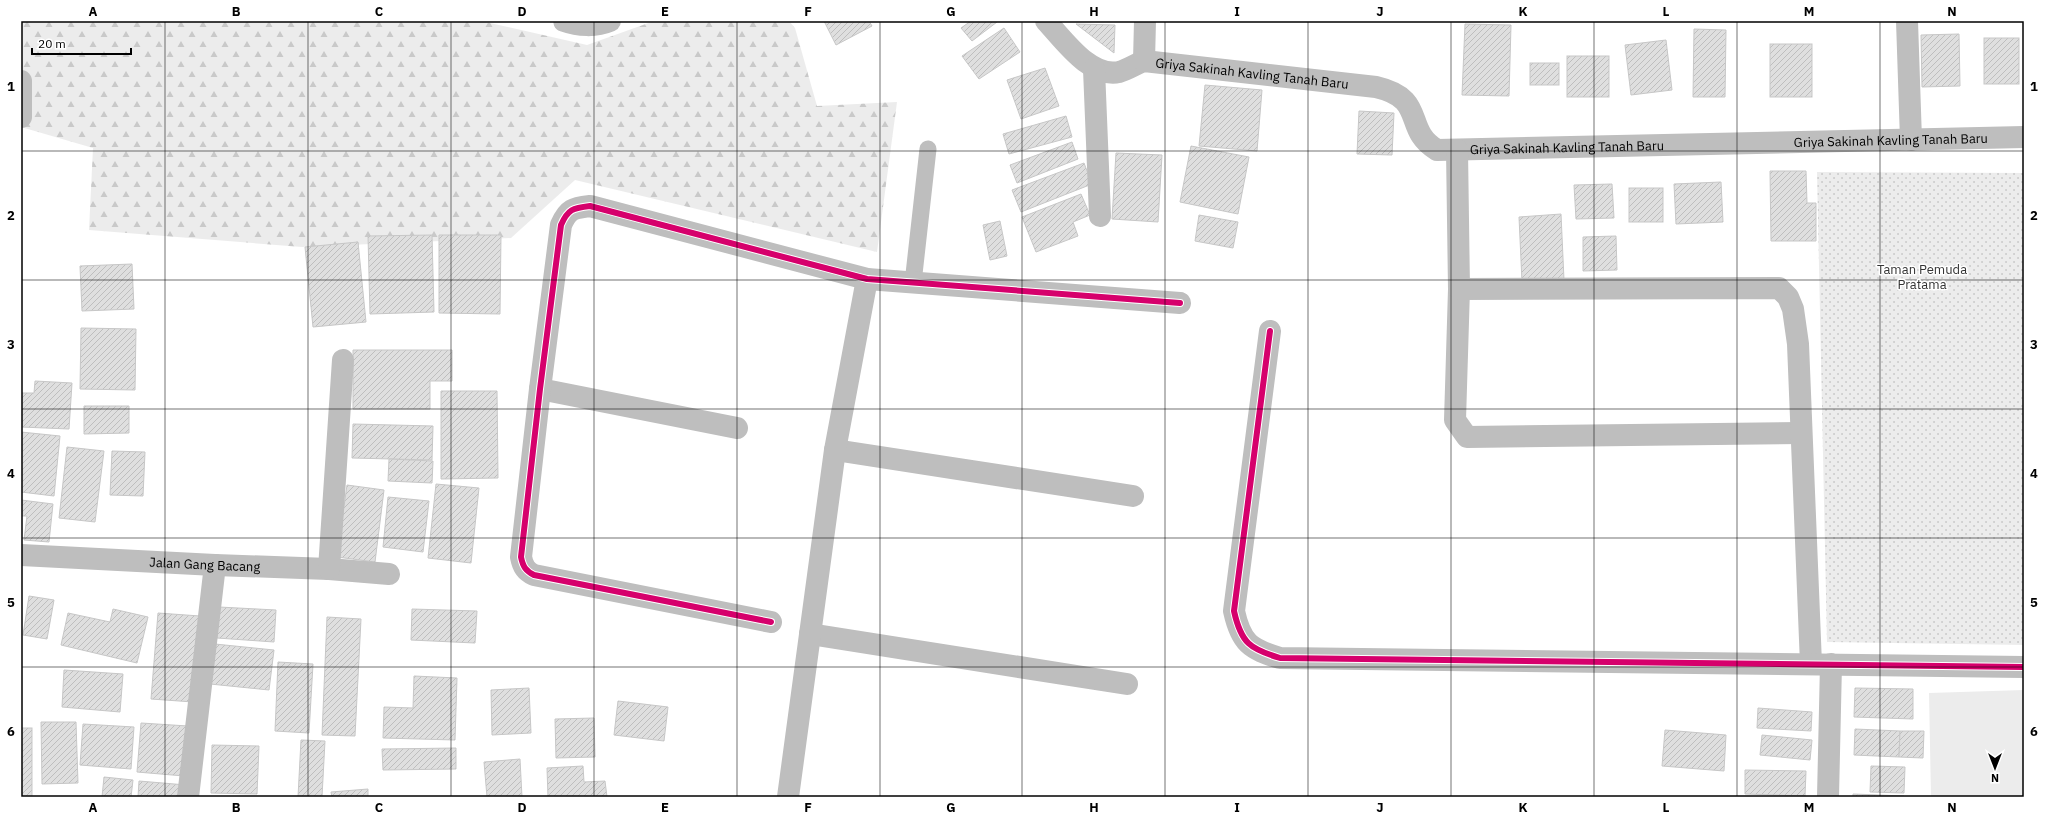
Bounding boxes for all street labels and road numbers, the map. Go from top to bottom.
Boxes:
street label: Griya Sakinah Kavling Tanah Baru [1155,54,1349,93]
street label: Griya Sakinah Kavling Tanah Baru [1794,130,1988,151]
street label: Griya Sakinah Kavling Tanah Baru [1470,137,1664,158]
street label: Jalan Gang Bacang [149,554,261,576]

